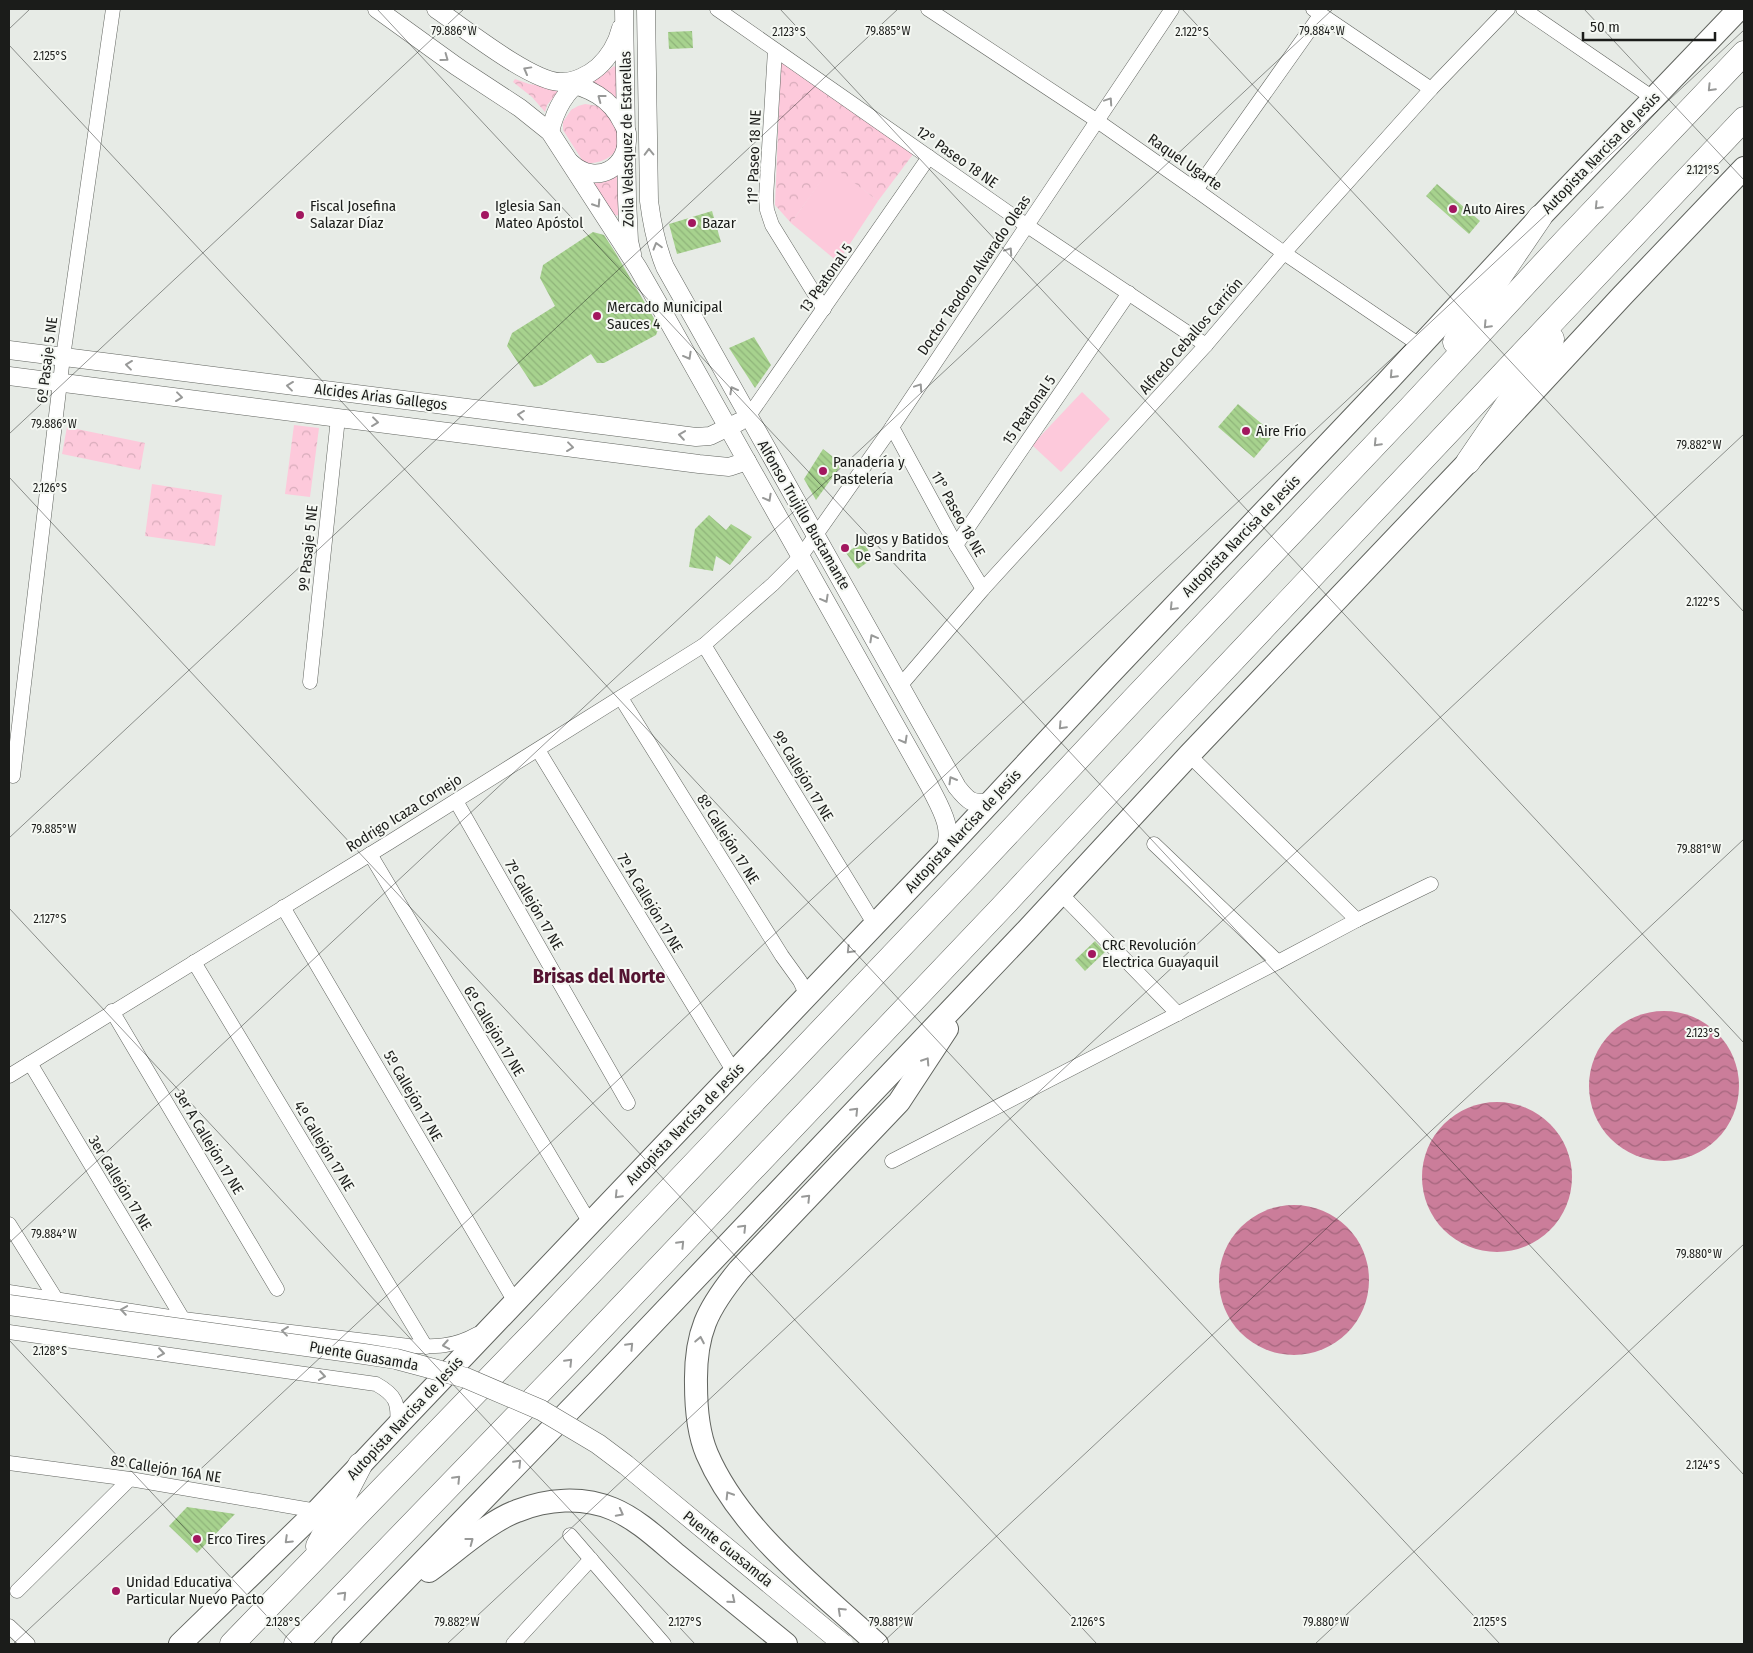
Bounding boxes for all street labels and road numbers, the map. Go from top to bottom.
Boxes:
street label: Zoila Velasquez de Estarellas [616,51,638,227]
street label: Autopista Narcisa de Jesús [1538,89,1664,217]
street label: 11° Paseo 18 NE [743,109,765,205]
street label: 12° Paseo 18 NE [913,122,1001,192]
street label: Raquel Ugarte [1144,130,1226,194]
street label: Doctor Teodoro Alvarado Oleas [914,192,1034,358]
street label: 13 Peatonal 5 [796,240,856,316]
street label: Alfredo Ceballos Carrión [1136,274,1246,398]
street label: 6º Pasaje 5 NE [33,316,61,404]
street label: 15 Peatonal 5 [999,372,1059,448]
street label: Alcides Arias Gallegos [314,380,448,414]
street label: Alfonso Trujillo Bustamante [754,437,854,593]
street label: 11° Paseo 18 NE [927,468,989,560]
street label: Autopista Narcisa de Jesús [1178,472,1304,600]
street label: 9º Pasaje 5 NE [295,504,321,592]
street label: 9º Callejón 17 NE [769,728,837,824]
street label: Autopista Narcisa de Jesús [901,766,1025,896]
street label: Rodrigo Icaza Cornejo [343,770,465,856]
street label: 8º Callejón 17 NE [693,791,763,887]
street label: 7º A Callejón 17 NE [613,850,687,956]
street label: 7º Callejón 17 NE [501,857,567,953]
street label: 6º Callejón 17 NE [460,982,528,1080]
street label: 5º Callejón 17 NE [380,1047,446,1145]
street label: Autopista Narcisa de Jesús [622,1060,748,1188]
street label: 3er A Callejón 17 NE [171,1086,247,1198]
street label: 4º Callejón 17 NE [290,1098,358,1194]
street label: 3er Callejón 17 NE [85,1132,155,1234]
street label: Puente Guasamda [308,1338,420,1374]
street label: Autopista Narcisa de Jesús [343,1353,467,1483]
street label: 8º Callejón 16A NE [109,1451,223,1487]
street label: Puente Guasamda [679,1507,777,1591]

